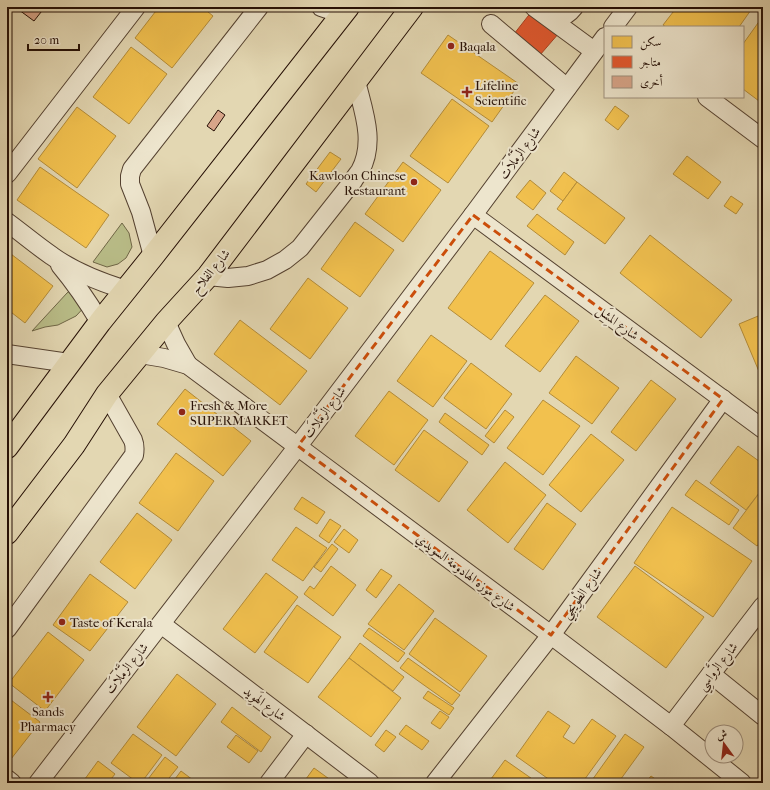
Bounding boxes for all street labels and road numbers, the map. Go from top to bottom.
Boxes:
street label: شارع الرَّمْلاَت [492,122,547,185]
street label: شارع الفلاح [188,246,236,299]
street label: شارع المِشَل [591,300,643,346]
street label: شارع الرَّمْلاَت [297,381,352,444]
street label: شارع موزه الهادومة السويدي [411,530,518,618]
street label: شارع الطْوِيجِي [556,564,609,625]
street label: شارع الرَّمْلاَت [99,637,154,699]
street label: شارع الرَّواسِي [691,637,745,696]
street label: شارع الهَوِيد [239,681,290,727]

